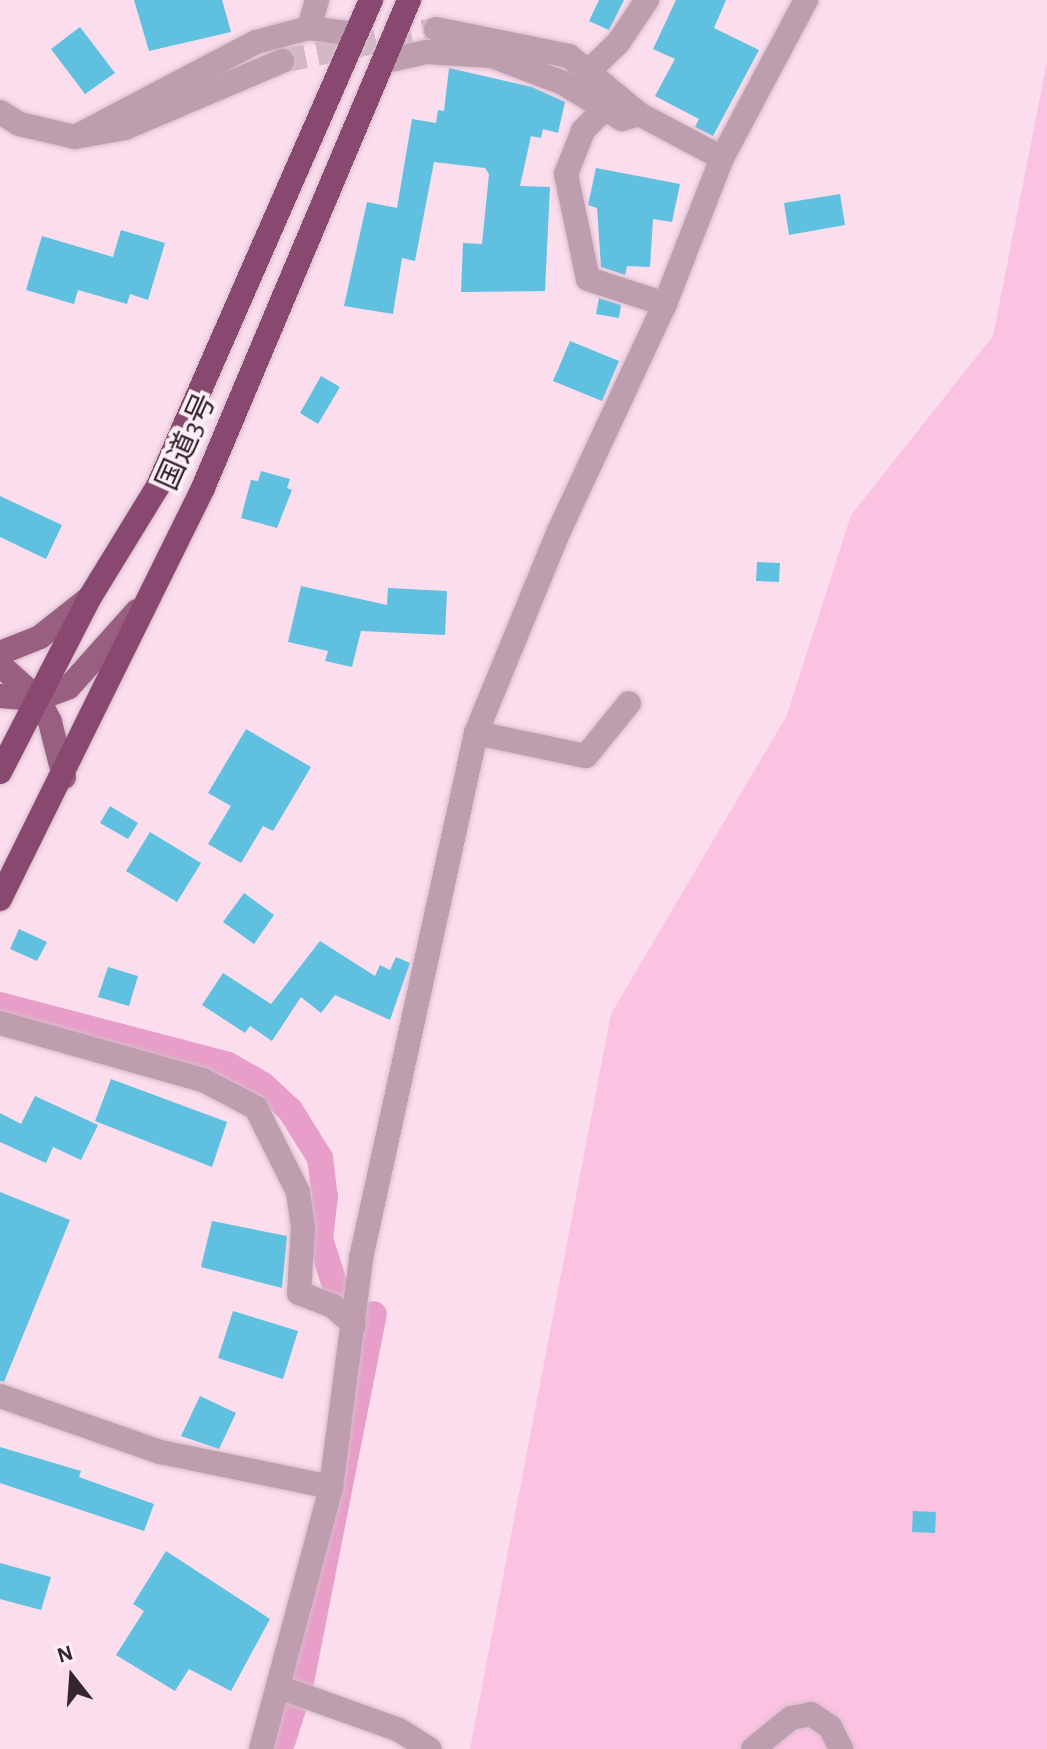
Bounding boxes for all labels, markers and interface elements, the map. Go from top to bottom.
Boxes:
street label: 国道3号 [150,388,224,496]
north arrow [32,1637,112,1717]
text: N [54,1641,76,1667]

